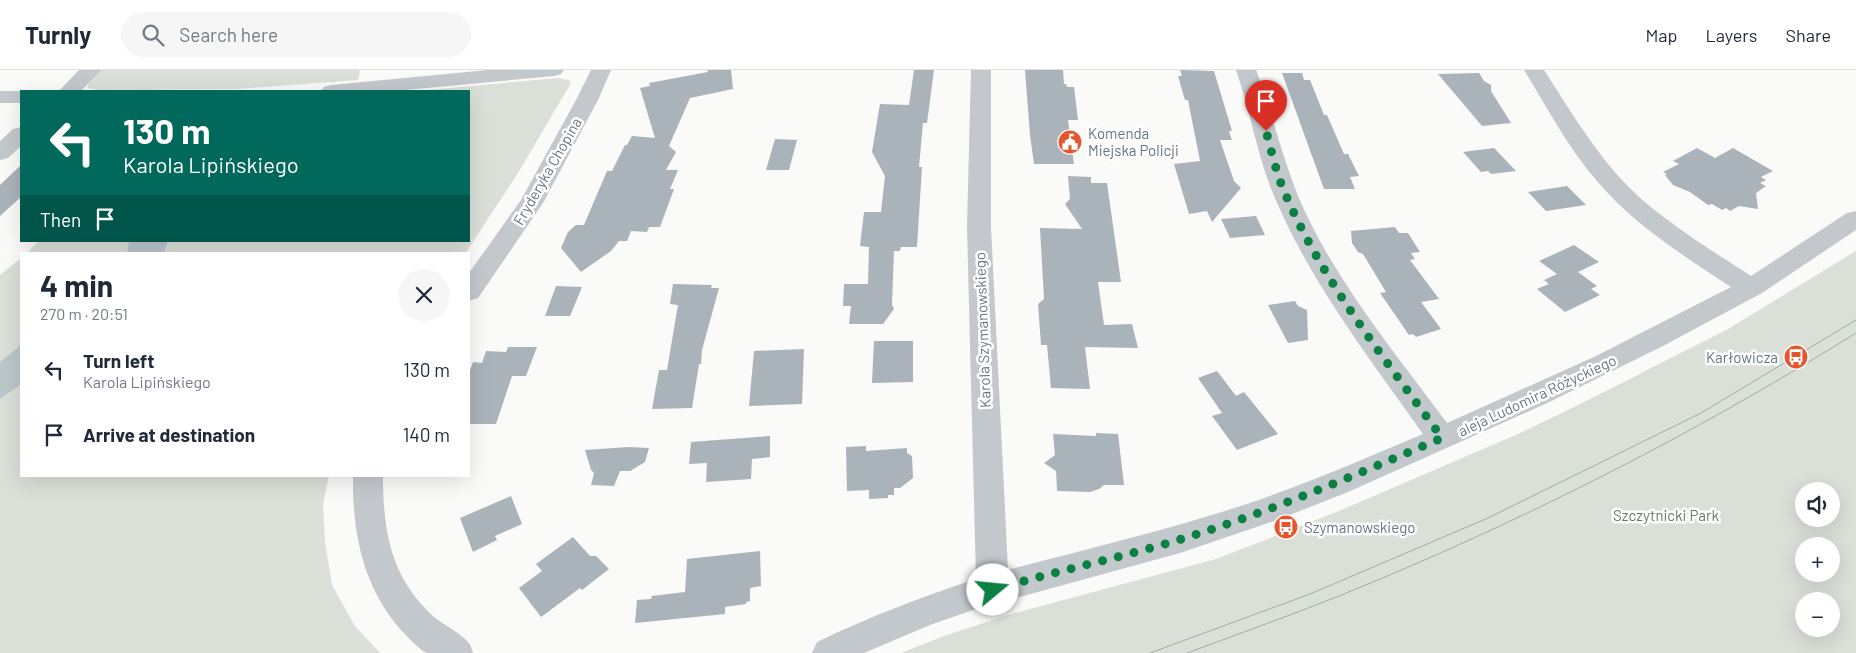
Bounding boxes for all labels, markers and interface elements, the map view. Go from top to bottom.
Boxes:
search box [121,12,471,57]
text: Turnly [25,20,91,49]
icon: search [139,21,167,49]
text: Search here [179,23,278,46]
text: Map [1645,24,1677,46]
text: Layers [1705,24,1758,46]
text: Share [1786,24,1831,46]
pin [1245,80,1287,131]
icon: arrive [1252,87,1280,115]
text: 130 m [123,109,210,151]
icon: left [40,110,105,175]
street label: Fryderyka Chopina [509,114,585,228]
place label: Komenda Miejska Policji [1088,124,1179,159]
public building icon: Komenda Miejska Policji [1057,129,1083,155]
text: Karola Lipińskiego [123,151,299,177]
icon: arrive [91,205,119,233]
text: Then [40,208,81,231]
street label: Karola Szymanowskiego [970,252,994,408]
text: 4 min [40,267,113,303]
button: close [398,269,450,321]
text: 270 m · 20:51 [40,304,128,323]
bus stop icon: Karłowicza [1783,344,1809,370]
place label: Karłowicza [1706,348,1778,366]
text: Turn left [83,349,154,372]
street label: aleja Ludomira Różyckiego [1455,350,1619,440]
icon: left [40,356,68,384]
text: 130 m [403,358,450,381]
text: Karola Lipińskiego [83,372,211,391]
icon: arrive [40,421,68,449]
text: Arrive at destination [83,423,255,446]
text: 140 m [403,423,450,446]
map controls [1795,482,1840,637]
button: sound [1795,482,1840,527]
park label: Szczytnicki Park [1613,506,1719,524]
bus stop icon: Szymanowskiego [1273,514,1299,540]
place label: Szymanowskiego [1304,518,1415,536]
button: + [1795,537,1840,582]
position arrow [966,563,1018,615]
button: − [1795,592,1840,637]

